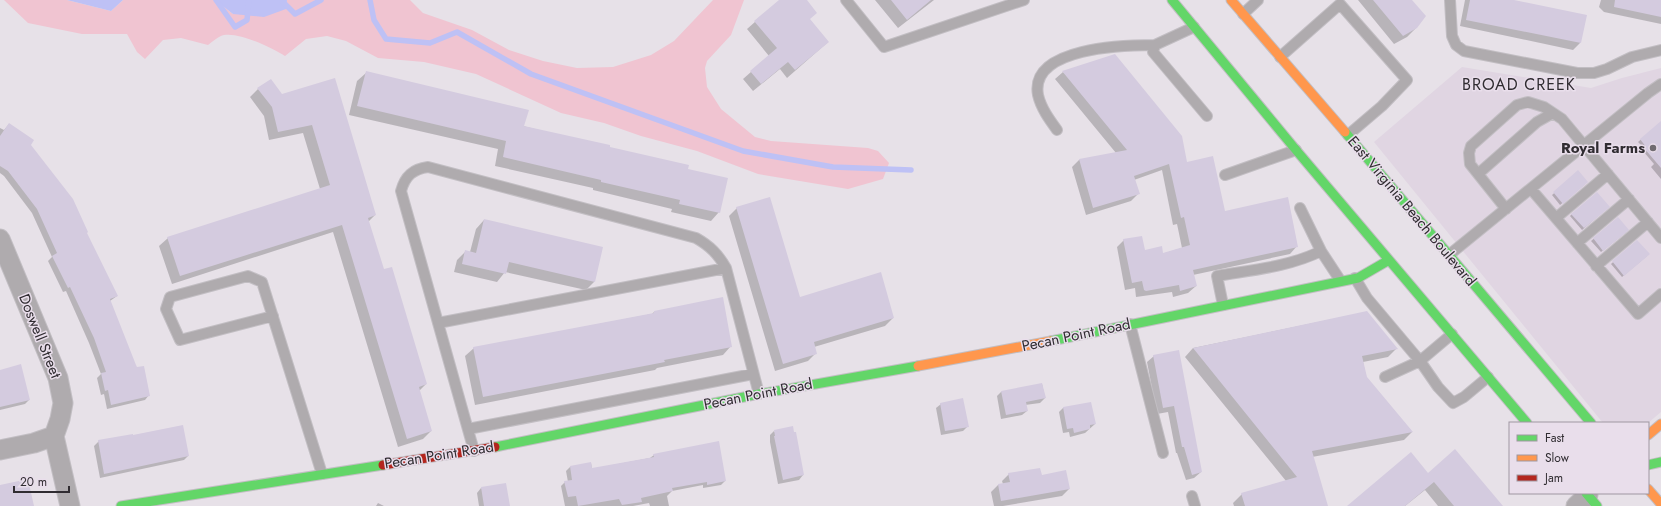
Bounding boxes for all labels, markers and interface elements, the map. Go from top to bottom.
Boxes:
district label: BROAD CREEK [1462,73,1576,96]
street label: East Virginia Beach Boulevard [1342,131,1482,291]
place label: Royal Farms [1561,137,1645,159]
marker: Royal Farms [1648,143,1658,153]
street label: Doswell Street [13,290,67,382]
street label: Pecan Point Road [1020,313,1132,357]
street label: Pecan Point Road [702,373,814,415]
legend [1509,422,1649,494]
text: Fast [1545,429,1564,447]
street label: Pecan Point Road [383,435,495,475]
text: Slow [1545,449,1570,467]
scale bar [14,468,69,494]
text: Jam [1543,469,1563,487]
text: 20 m [20,473,47,491]

